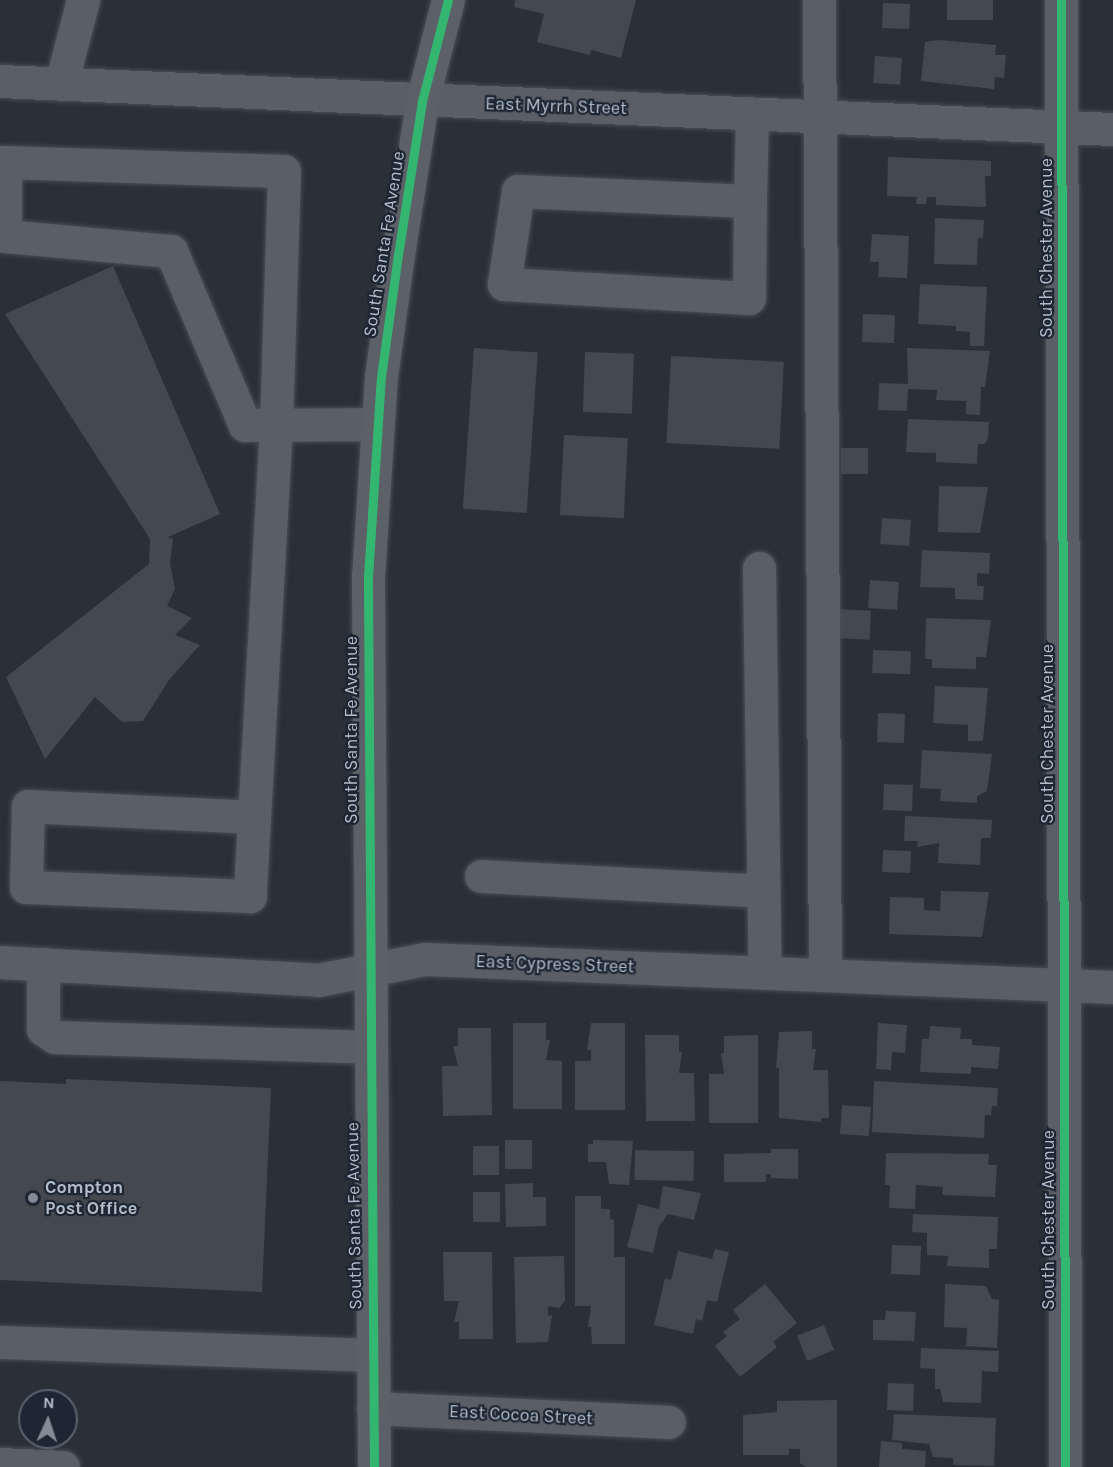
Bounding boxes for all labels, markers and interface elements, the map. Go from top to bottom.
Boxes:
street label: East Myrrh Street [485,93,627,119]
street label: South Santa Fe Avenue [359,150,409,338]
street label: South Chester Avenue [1035,158,1057,338]
street label: South Santa Fe Avenue [340,636,362,824]
street label: South Chester Avenue [1036,644,1058,824]
street label: East Cypress Street [475,950,635,978]
street label: South Santa Fe Avenue [342,1122,366,1310]
street label: South Chester Avenue [1037,1130,1059,1310]
place label: Compton Post Office [45,1177,137,1220]
marker: Compton Post Office [26,1191,40,1205]
north arrow [18,1389,78,1449]
text: N [43,1393,55,1412]
street label: East Cocoa Street [448,1400,594,1430]

